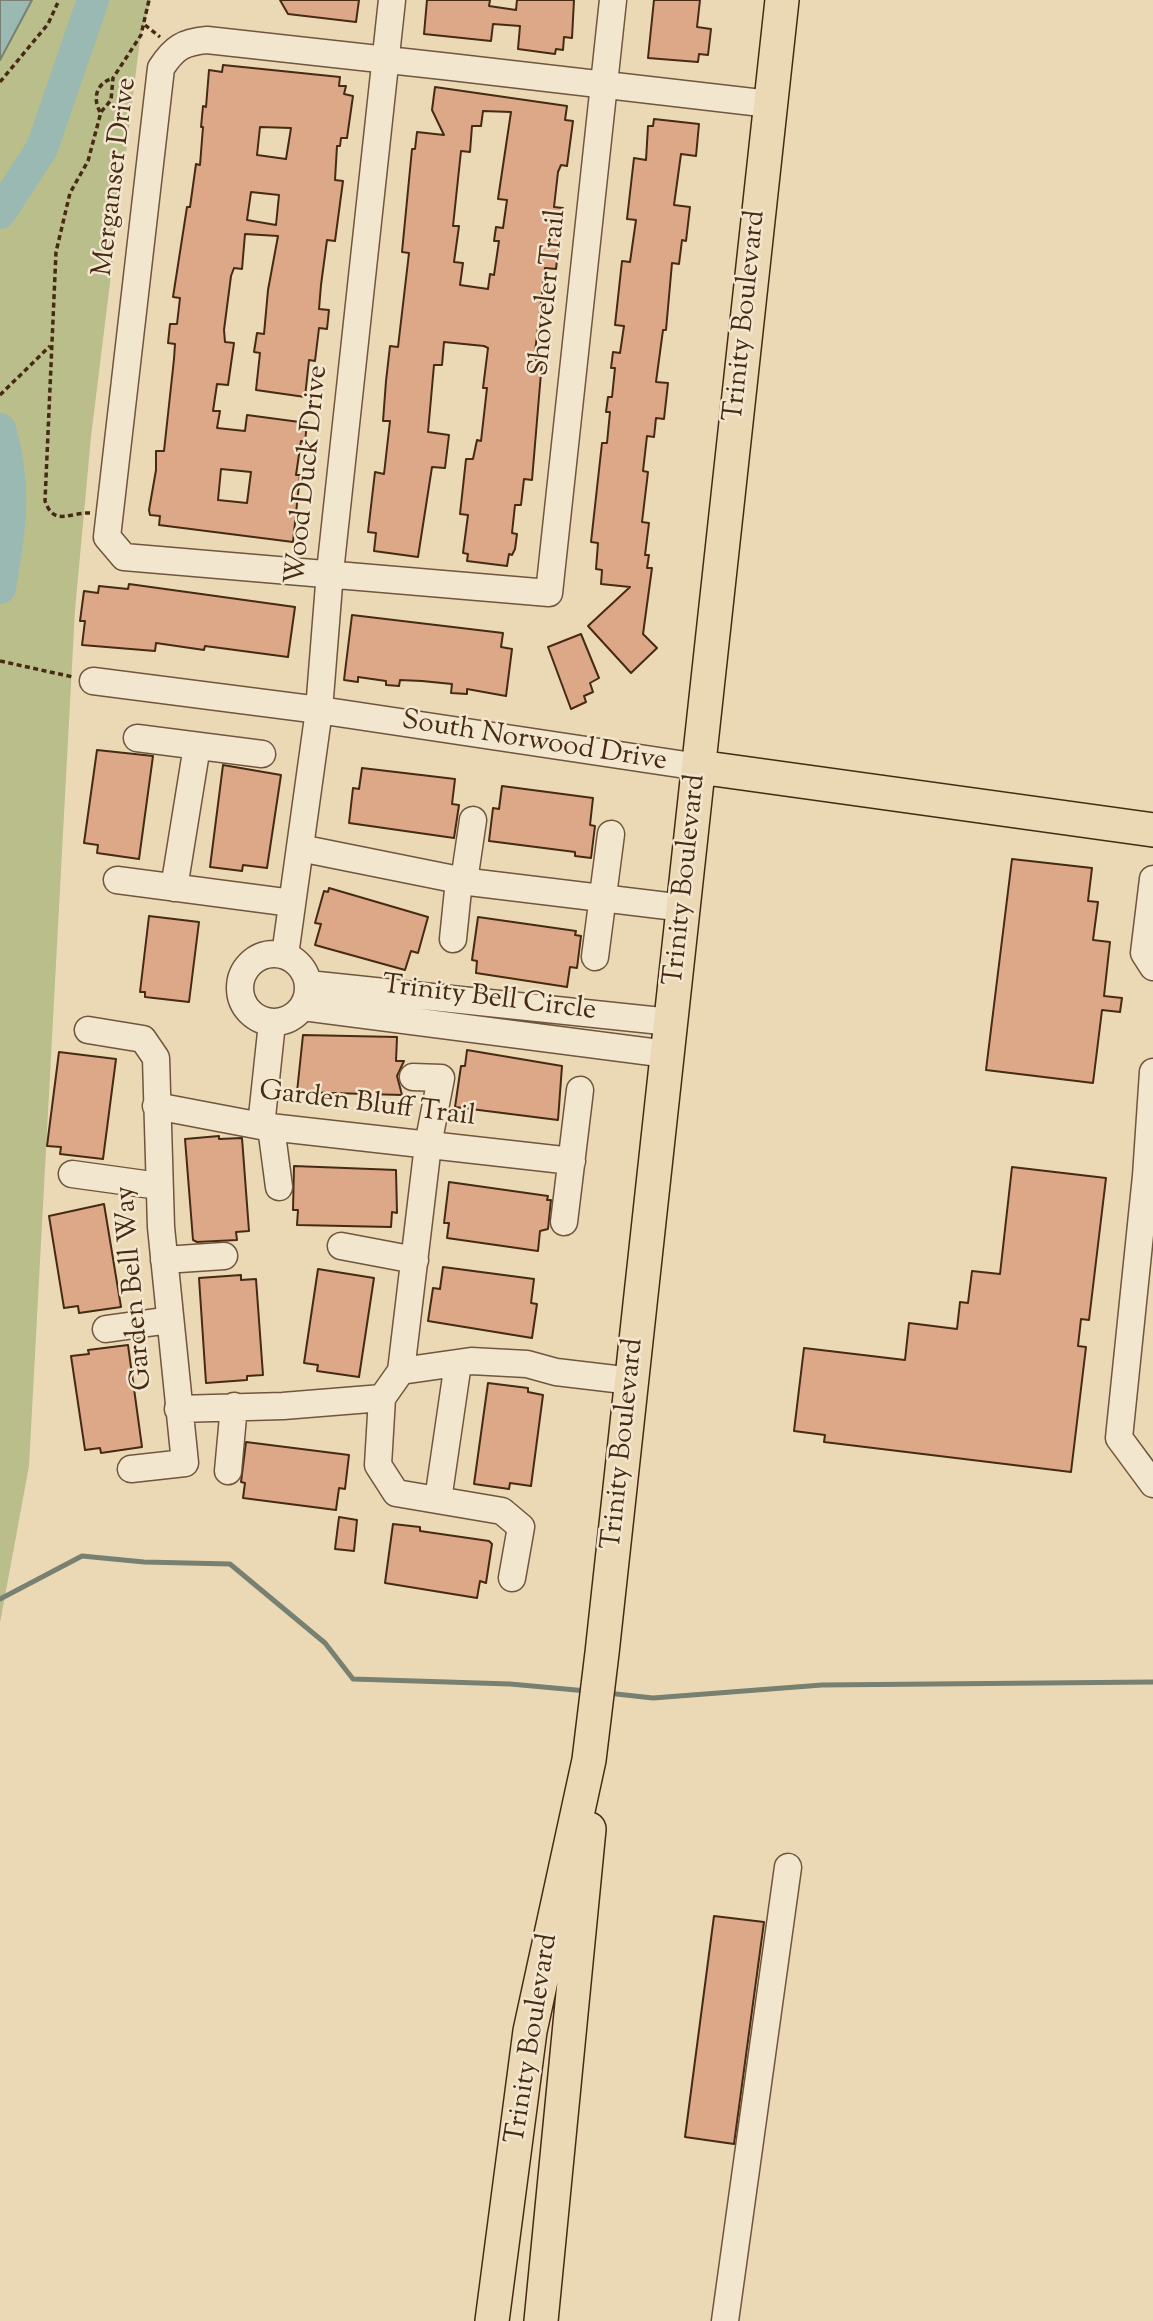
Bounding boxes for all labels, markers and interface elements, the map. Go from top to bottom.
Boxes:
street label: Merganser Drive [88,76,146,278]
street label: Shoveler Trail [525,208,575,378]
street label: Trinity Boulevard [719,209,775,423]
street label: Wood Duck Drive [281,364,337,586]
street label: South Norwood Drive [399,705,669,781]
street label: Trinity Boulevard [659,773,715,987]
street label: Trinity Bell Circle [380,970,598,1030]
street label: Garden Bluff Trail [257,1076,477,1136]
street label: Garden Bell Way [110,1184,162,1392]
street label: Trinity Boulevard [597,1337,653,1551]
street label: Trinity Boulevard [501,1932,567,2146]

